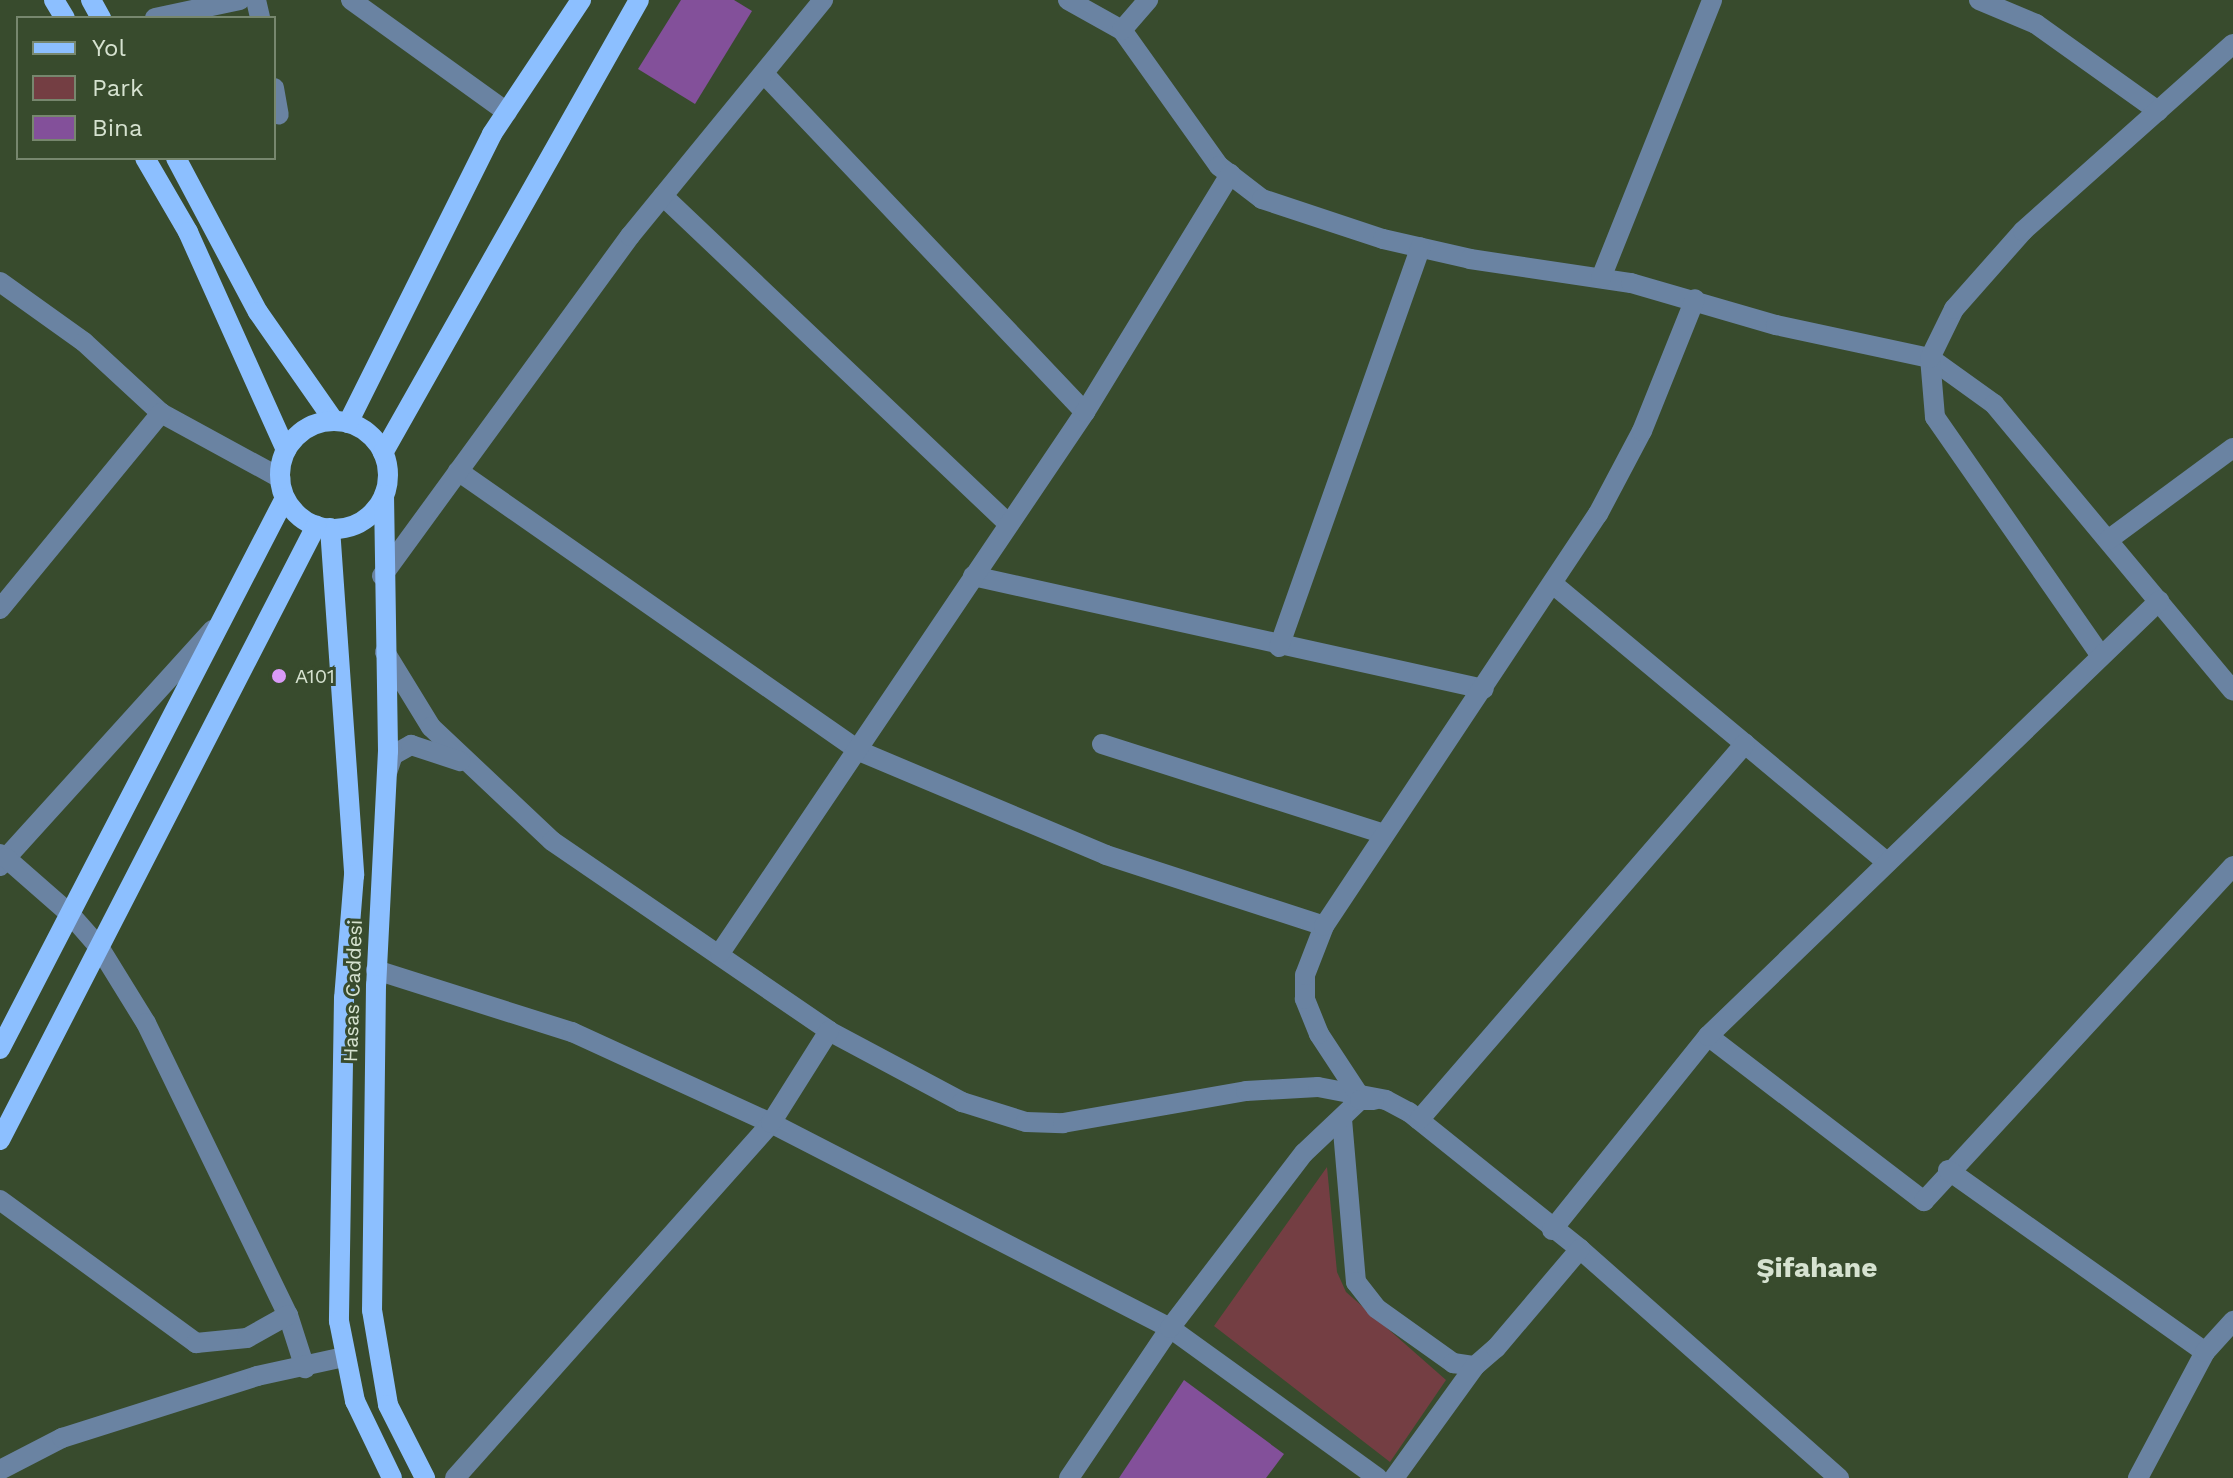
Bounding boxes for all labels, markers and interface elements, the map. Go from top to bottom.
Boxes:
legend [16,16,276,160]
text: Yol [92,34,126,62]
text: Park [92,74,144,102]
text: Bina [92,114,143,142]
place label: A101 [295,664,335,688]
marker: A101 [270,667,288,685]
street label: Hasas Caddesi [339,919,367,1063]
district label: Şifahane [1757,1251,1877,1285]

